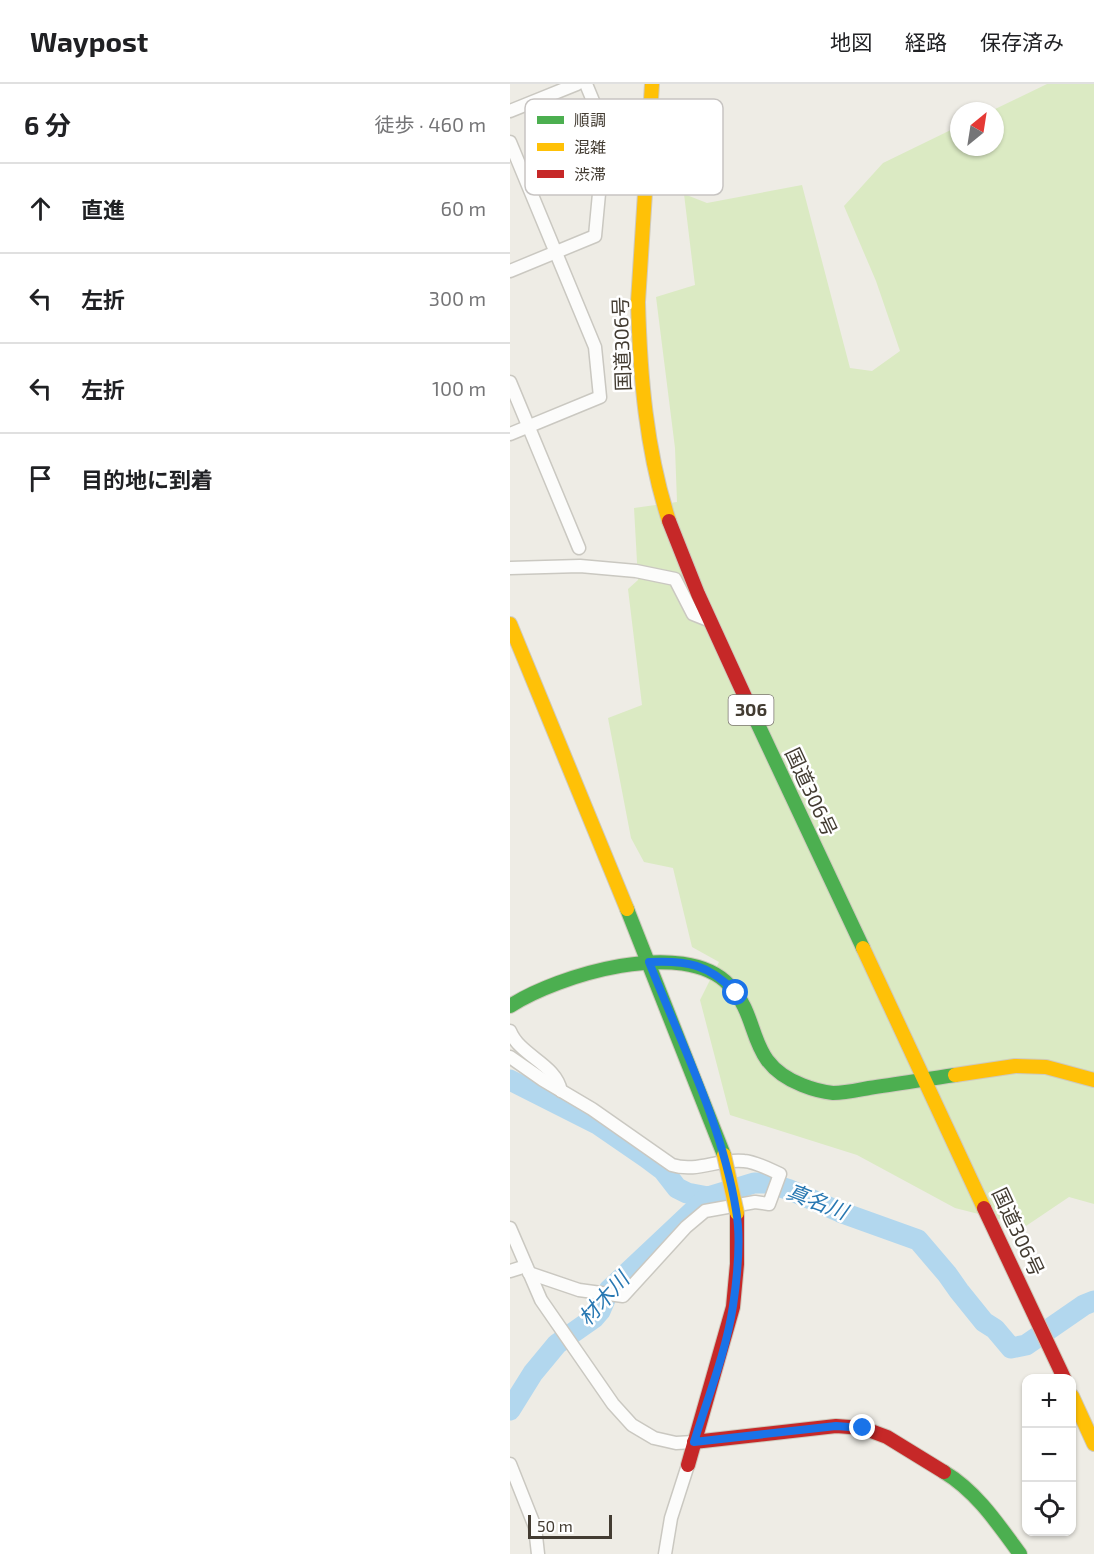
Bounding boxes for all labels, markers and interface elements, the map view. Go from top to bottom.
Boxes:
text: Waypost [30,24,148,58]
text: 地図 [830,29,872,54]
text: 経路 [905,29,947,54]
text: 保存済み [980,29,1064,54]
legend [525,99,723,195]
north arrow [950,102,1004,156]
text: 6 分 [24,109,71,140]
text: 順調 [574,110,606,129]
text: 徒歩 · 460 m [375,112,486,136]
text: 混雑 [574,137,606,156]
text: 渋滞 [574,164,606,183]
icon: ahead [24,192,57,225]
text: 直進 [81,196,125,222]
text: 60 m [441,196,486,220]
icon: left [24,282,57,315]
text: 左折 [81,286,125,312]
text: 300 m [429,286,486,310]
street label: 国道306号 [607,296,635,392]
icon: left [24,372,57,405]
text: 左折 [81,376,125,402]
text: 100 m [432,376,486,400]
icon: arrive [24,462,57,495]
text: 目的地に到着 [81,466,213,492]
road number: 306 [728,695,774,725]
street label: 国道306号 [781,744,843,840]
route start [722,979,748,1005]
water label: 真名川 [784,1178,853,1224]
street label: 国道306号 [988,1184,1050,1280]
water label: 材木川 [573,1265,635,1330]
map controls [1022,1374,1076,1536]
button: + [1022,1374,1076,1428]
route end [849,1414,875,1440]
button: − [1022,1428,1076,1482]
button: locate [1022,1482,1076,1536]
scale bar [528,1512,612,1540]
text: 50 m [537,1516,573,1535]

